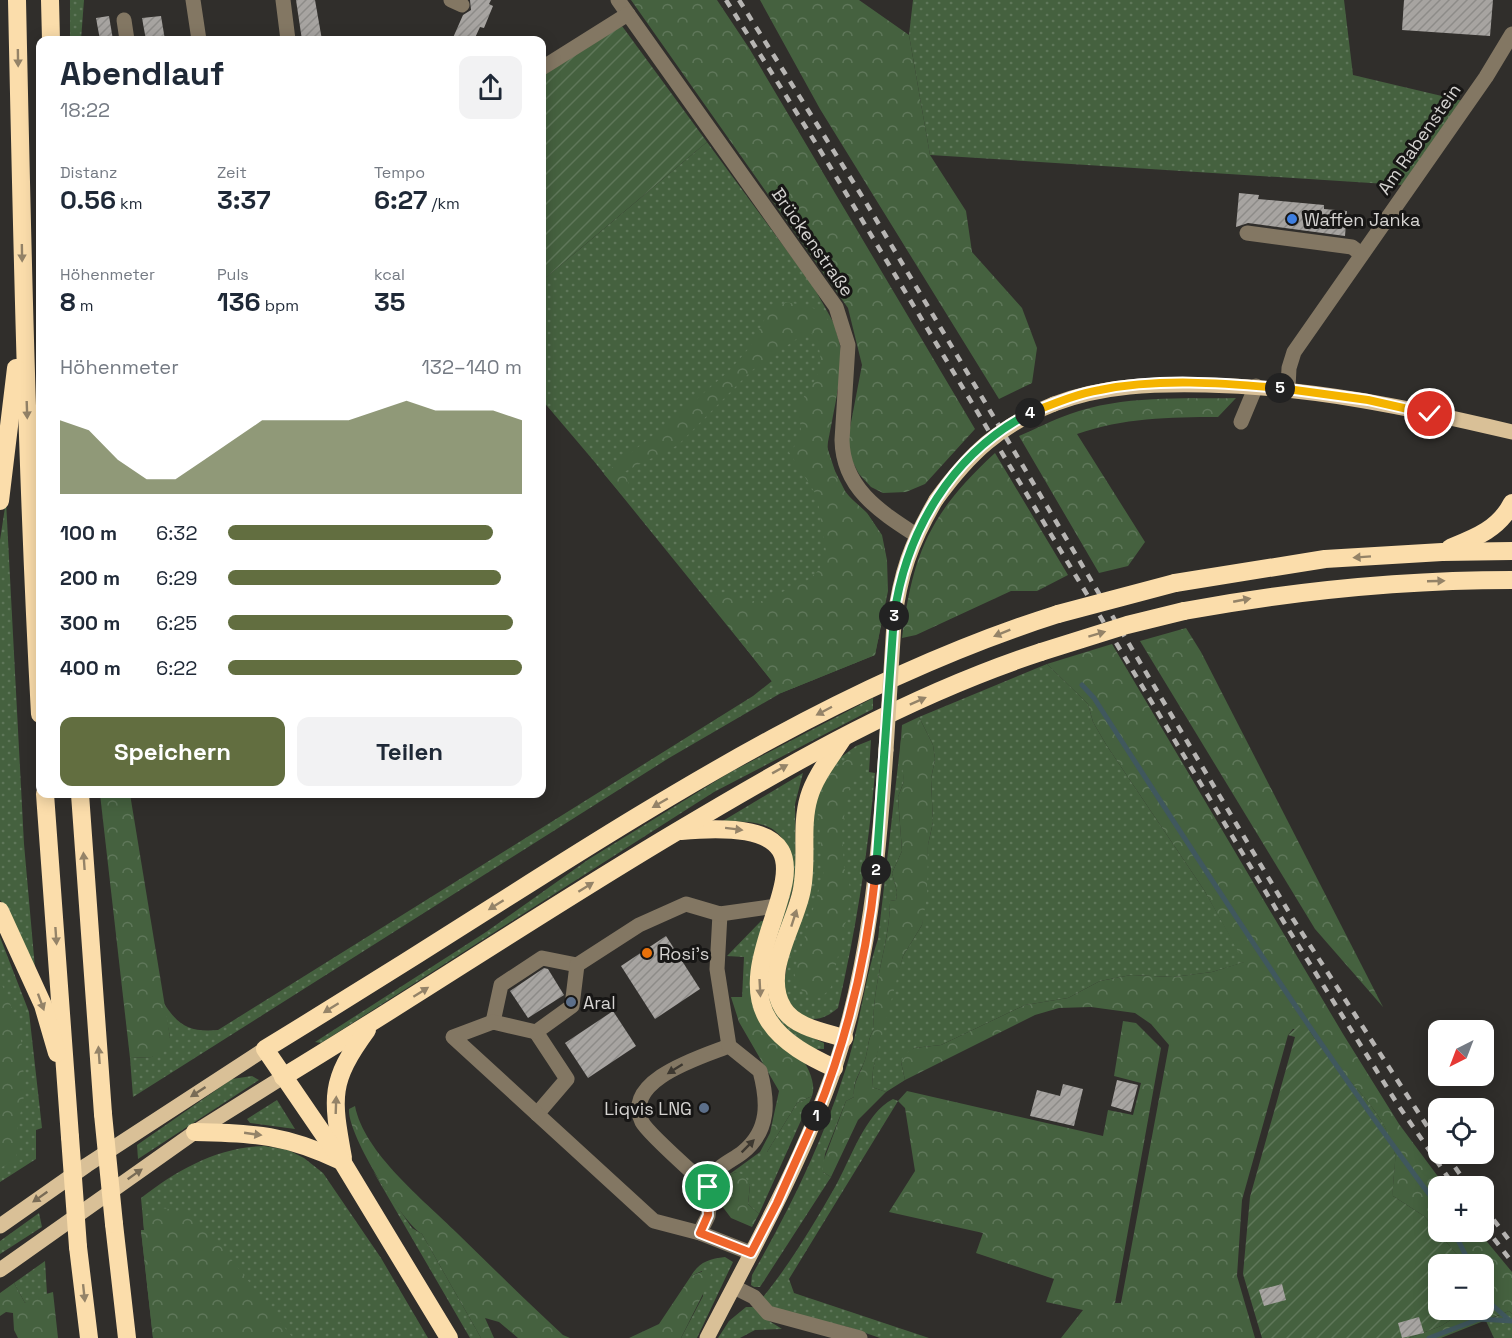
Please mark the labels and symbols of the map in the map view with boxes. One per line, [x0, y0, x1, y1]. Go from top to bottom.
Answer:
one-way arrow [14, 49, 23, 68]
street label: Am Rabenstein [1372, 79, 1466, 199]
street label: Brückenstraße [767, 183, 859, 301]
place label: Waffen Janka [1304, 208, 1420, 231]
marker: Waffen Janka [1285, 212, 1299, 226]
one-way arrow [17, 244, 27, 263]
pin: 5 [1265, 373, 1295, 403]
pin [1404, 388, 1455, 439]
pin: 4 [1015, 398, 1045, 428]
one-way arrow [22, 400, 31, 419]
one-way arrow [1353, 552, 1372, 562]
one-way arrow [1426, 576, 1445, 586]
one-way arrow [1232, 595, 1251, 604]
pin: 3 [879, 601, 909, 631]
one-way arrow [993, 628, 1011, 638]
one-way arrow [1088, 629, 1106, 638]
one-way arrow [909, 696, 927, 706]
one-way arrow [815, 706, 832, 716]
one-way arrow [772, 764, 789, 774]
one-way arrow [652, 797, 668, 808]
one-way arrow [725, 825, 744, 834]
one-way arrow [80, 851, 89, 870]
pin: 2 [861, 855, 891, 885]
one-way arrow [578, 882, 594, 893]
one-way arrow [488, 899, 504, 910]
one-way arrow [789, 909, 799, 927]
one-way arrow [51, 926, 61, 945]
place label: Rosi's [659, 942, 709, 965]
marker: Rosi's [640, 946, 654, 960]
one-way arrow [755, 979, 765, 998]
one-way arrow [413, 986, 429, 997]
place label: Aral [583, 991, 616, 1014]
one-way arrow [37, 993, 46, 1011]
marker: Aral [564, 995, 578, 1009]
one-way arrow [323, 1003, 339, 1014]
north arrow [1428, 1020, 1494, 1086]
one-way arrow [94, 1046, 103, 1065]
one-way arrow [667, 1063, 684, 1074]
one-way arrow [190, 1086, 206, 1097]
one-way arrow [331, 1095, 340, 1114]
place label: Liqvis LNG [604, 1097, 692, 1120]
marker: Liqvis LNG [697, 1101, 711, 1115]
pin: 1 [801, 1101, 831, 1131]
one-way arrow [244, 1130, 263, 1139]
one-way arrow [741, 1139, 755, 1154]
pin [682, 1161, 733, 1212]
one-way arrow [126, 1168, 142, 1180]
one-way arrow [33, 1191, 49, 1203]
one-way arrow [79, 1283, 88, 1302]

